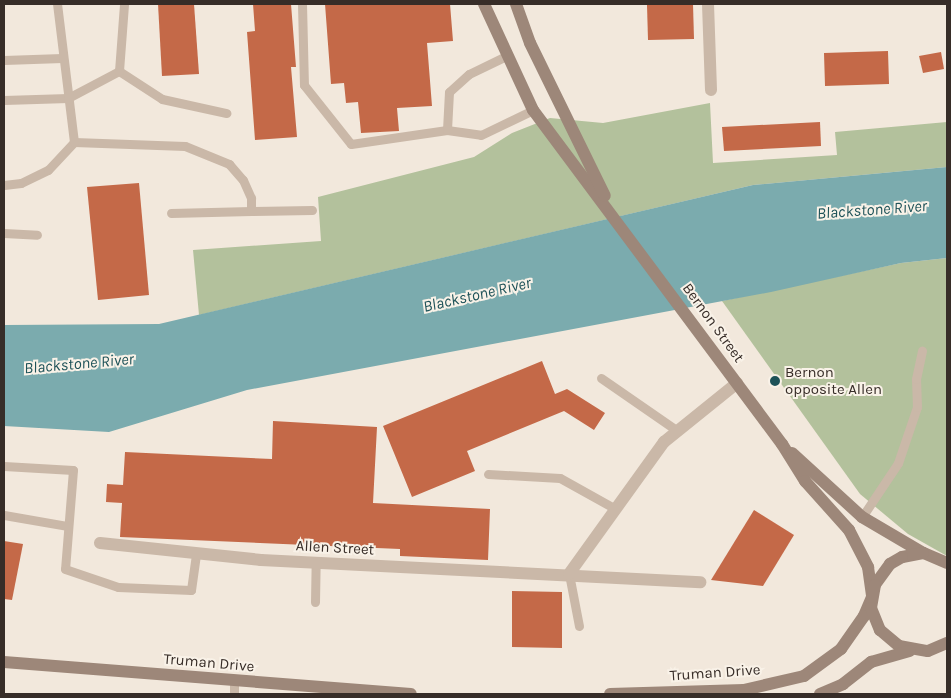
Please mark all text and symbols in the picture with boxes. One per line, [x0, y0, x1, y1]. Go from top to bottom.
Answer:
water label: Blackstone River [816, 197, 928, 223]
water label: Blackstone River [421, 273, 533, 317]
street label: Bernon Street [678, 280, 748, 366]
water label: Blackstone River [23, 350, 135, 378]
place label: Bernon opposite Allen [785, 363, 882, 398]
marker: Bernon opposite Allen [769, 375, 781, 387]
street label: Allen Street [295, 537, 375, 559]
street label: Truman Drive [163, 650, 255, 676]
street label: Truman Drive [669, 661, 761, 685]

